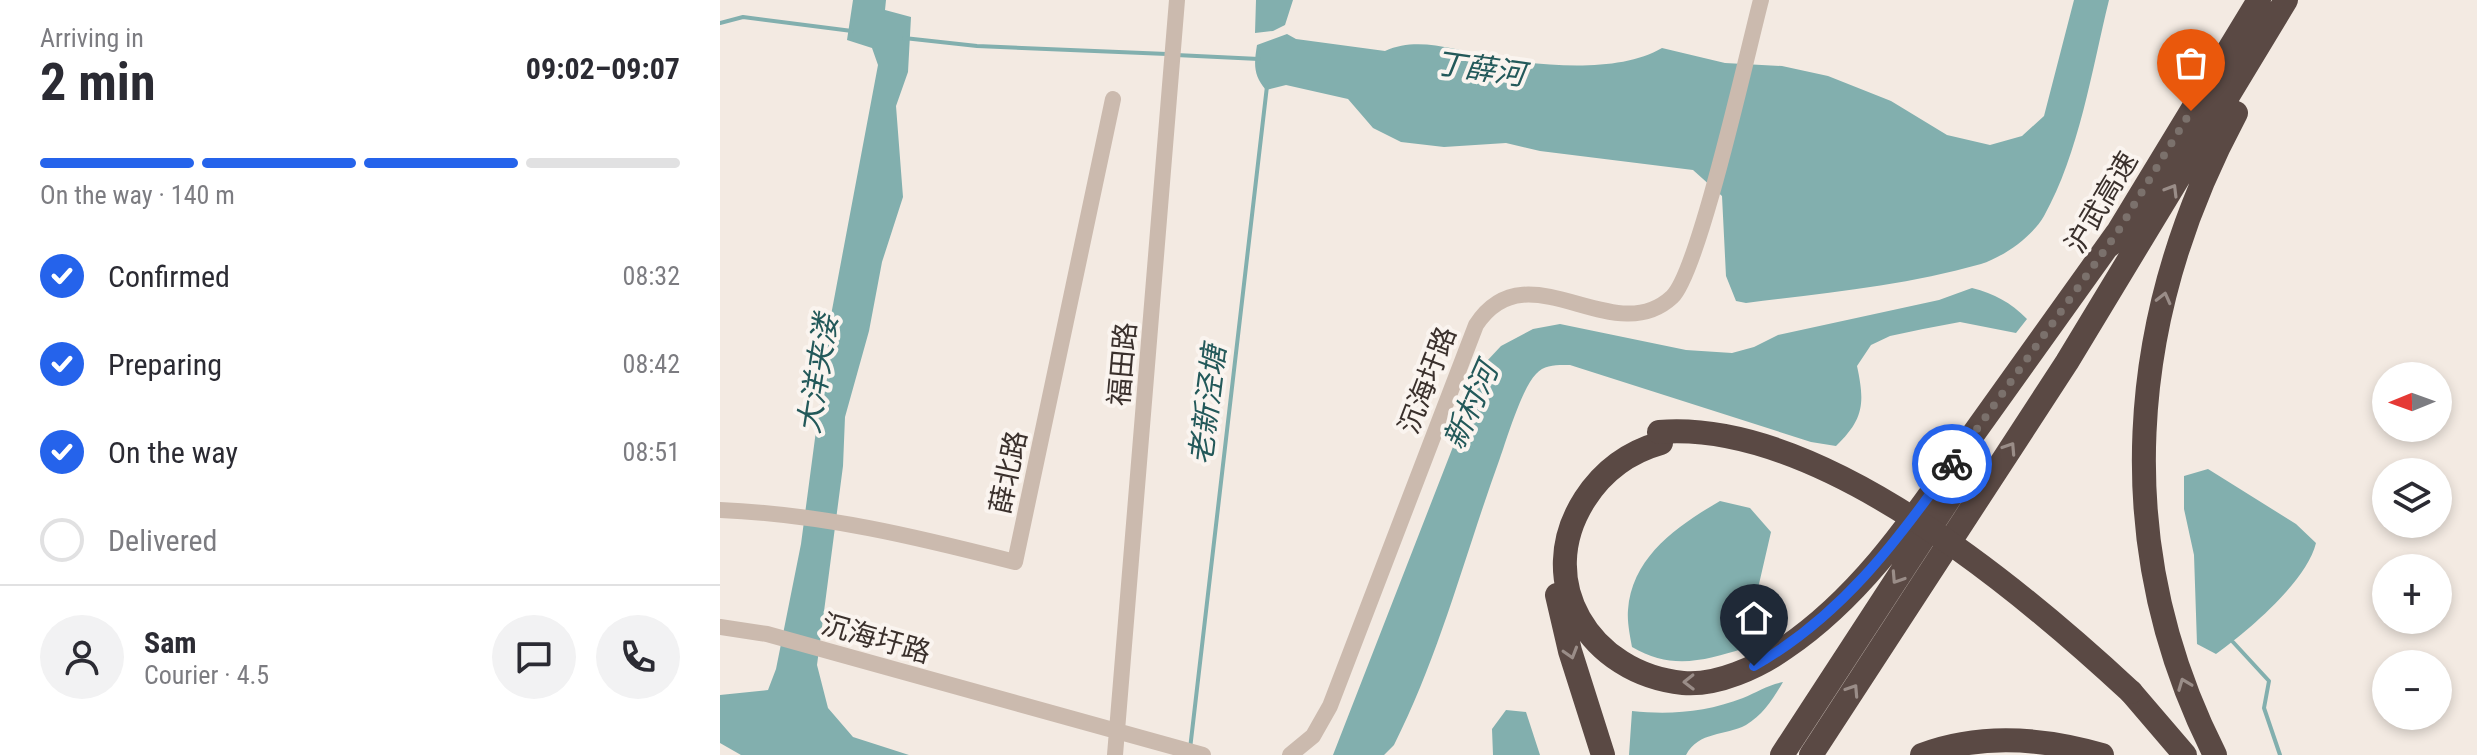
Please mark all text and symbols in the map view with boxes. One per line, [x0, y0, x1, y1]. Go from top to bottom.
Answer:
text: Arriving in [40, 23, 144, 53]
pin [2157, 29, 2225, 111]
icon: bag [2169, 41, 2213, 85]
water label: 丁薛河 [1433, 45, 1532, 93]
text: 09:02–09:07 [526, 51, 680, 86]
text: 2 min [40, 52, 156, 113]
street label: 沪武高速 [2058, 146, 2144, 259]
text: On the way · 140 m [40, 180, 235, 210]
one-way arrow [2162, 184, 2177, 199]
icon: check [40, 254, 84, 298]
text: Confirmed [108, 259, 230, 294]
text: 08:32 [623, 261, 680, 291]
one-way arrow [2155, 291, 2172, 305]
water label: 大洋夹溇 [791, 309, 845, 436]
street label: 福田路 [1102, 321, 1143, 407]
street label: 沉海圩路 [1392, 322, 1463, 438]
water label: 老新泾塘 [1183, 338, 1233, 467]
icon: check [40, 342, 84, 386]
text: Preparing [108, 347, 222, 382]
text: 08:42 [623, 349, 680, 379]
water label: 新村河 [1436, 353, 1507, 454]
north arrow [2372, 362, 2452, 442]
map controls [2372, 362, 2452, 730]
courier [1912, 424, 1992, 504]
street label: 薛北路 [984, 428, 1033, 517]
icon: check [40, 430, 84, 474]
text: On the way [108, 435, 238, 470]
text: 08:51 [623, 437, 680, 467]
icon: bike [1930, 442, 1974, 486]
one-way arrow [2001, 442, 2016, 457]
button: layers [2372, 458, 2452, 538]
text: Delivered [108, 523, 217, 558]
button: + [2372, 554, 2452, 634]
one-way arrow [1891, 570, 1906, 584]
pin [1720, 584, 1788, 666]
icon: home [1732, 596, 1776, 640]
street label: 沉海圩路 [817, 607, 934, 670]
button: person [40, 615, 124, 699]
button: chat [492, 615, 576, 699]
button: phone [596, 615, 680, 699]
text: Sam [144, 625, 197, 660]
one-way arrow [1562, 646, 1578, 659]
button: − [2372, 650, 2452, 730]
text: Courier · 4.5 [144, 660, 269, 690]
one-way arrow [1682, 673, 1695, 690]
one-way arrow [2177, 678, 2193, 692]
one-way arrow [1844, 684, 1859, 698]

